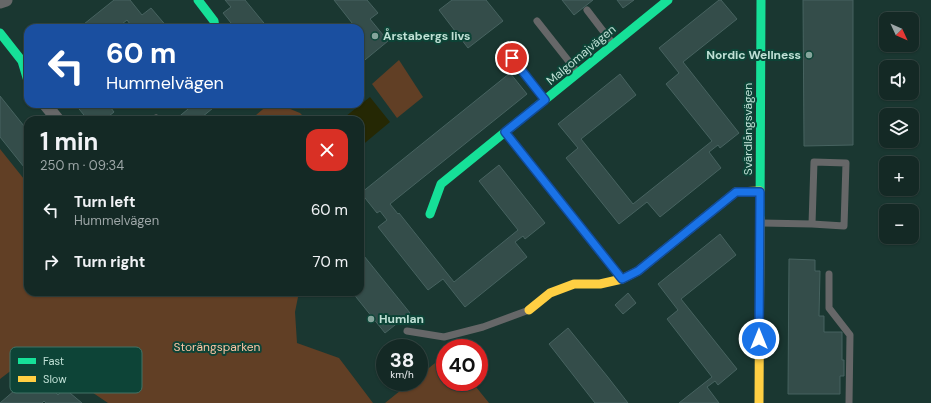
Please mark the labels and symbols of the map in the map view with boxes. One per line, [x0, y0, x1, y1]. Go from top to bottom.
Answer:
north arrow [879, 12, 919, 52]
street label: Malgomajvägen [543, 21, 619, 89]
place label: Årstabergs livs [383, 28, 471, 44]
marker: Årstabergs livs [370, 31, 380, 41]
pin [495, 41, 529, 75]
place label: Nordic Wellness [706, 47, 801, 63]
marker: Nordic Wellness [804, 50, 814, 60]
street label: Svärdlångsvägen [740, 83, 756, 175]
place label: Humlan [379, 311, 424, 327]
marker: Humlan [366, 314, 376, 324]
position arrow [738, 318, 780, 360]
park label: Storängsparken [174, 339, 261, 355]
speed limit sign: 40 [436, 339, 488, 391]
legend [10, 347, 142, 393]
text: Fast [43, 354, 64, 368]
text: Slow [43, 372, 67, 386]

